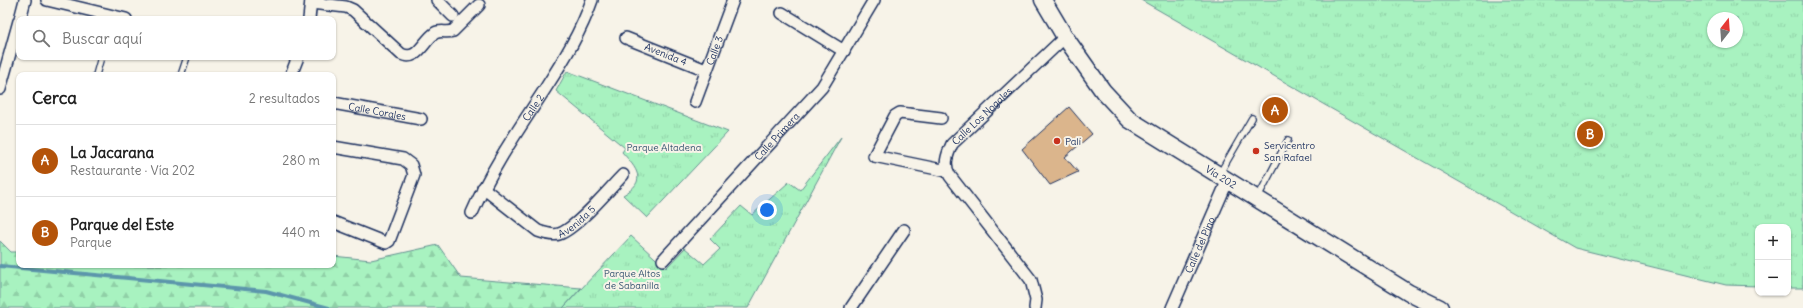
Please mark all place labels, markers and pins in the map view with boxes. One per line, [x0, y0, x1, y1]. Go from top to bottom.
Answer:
pin: A [1262, 95, 1288, 125]
pin: B [1577, 119, 1603, 149]
place label: Palí [1065, 135, 1081, 148]
marker: Palí [1052, 136, 1062, 146]
place label: Servicentro San Rafael [1264, 139, 1315, 164]
marker: Servicentro San Rafael [1251, 146, 1261, 156]

